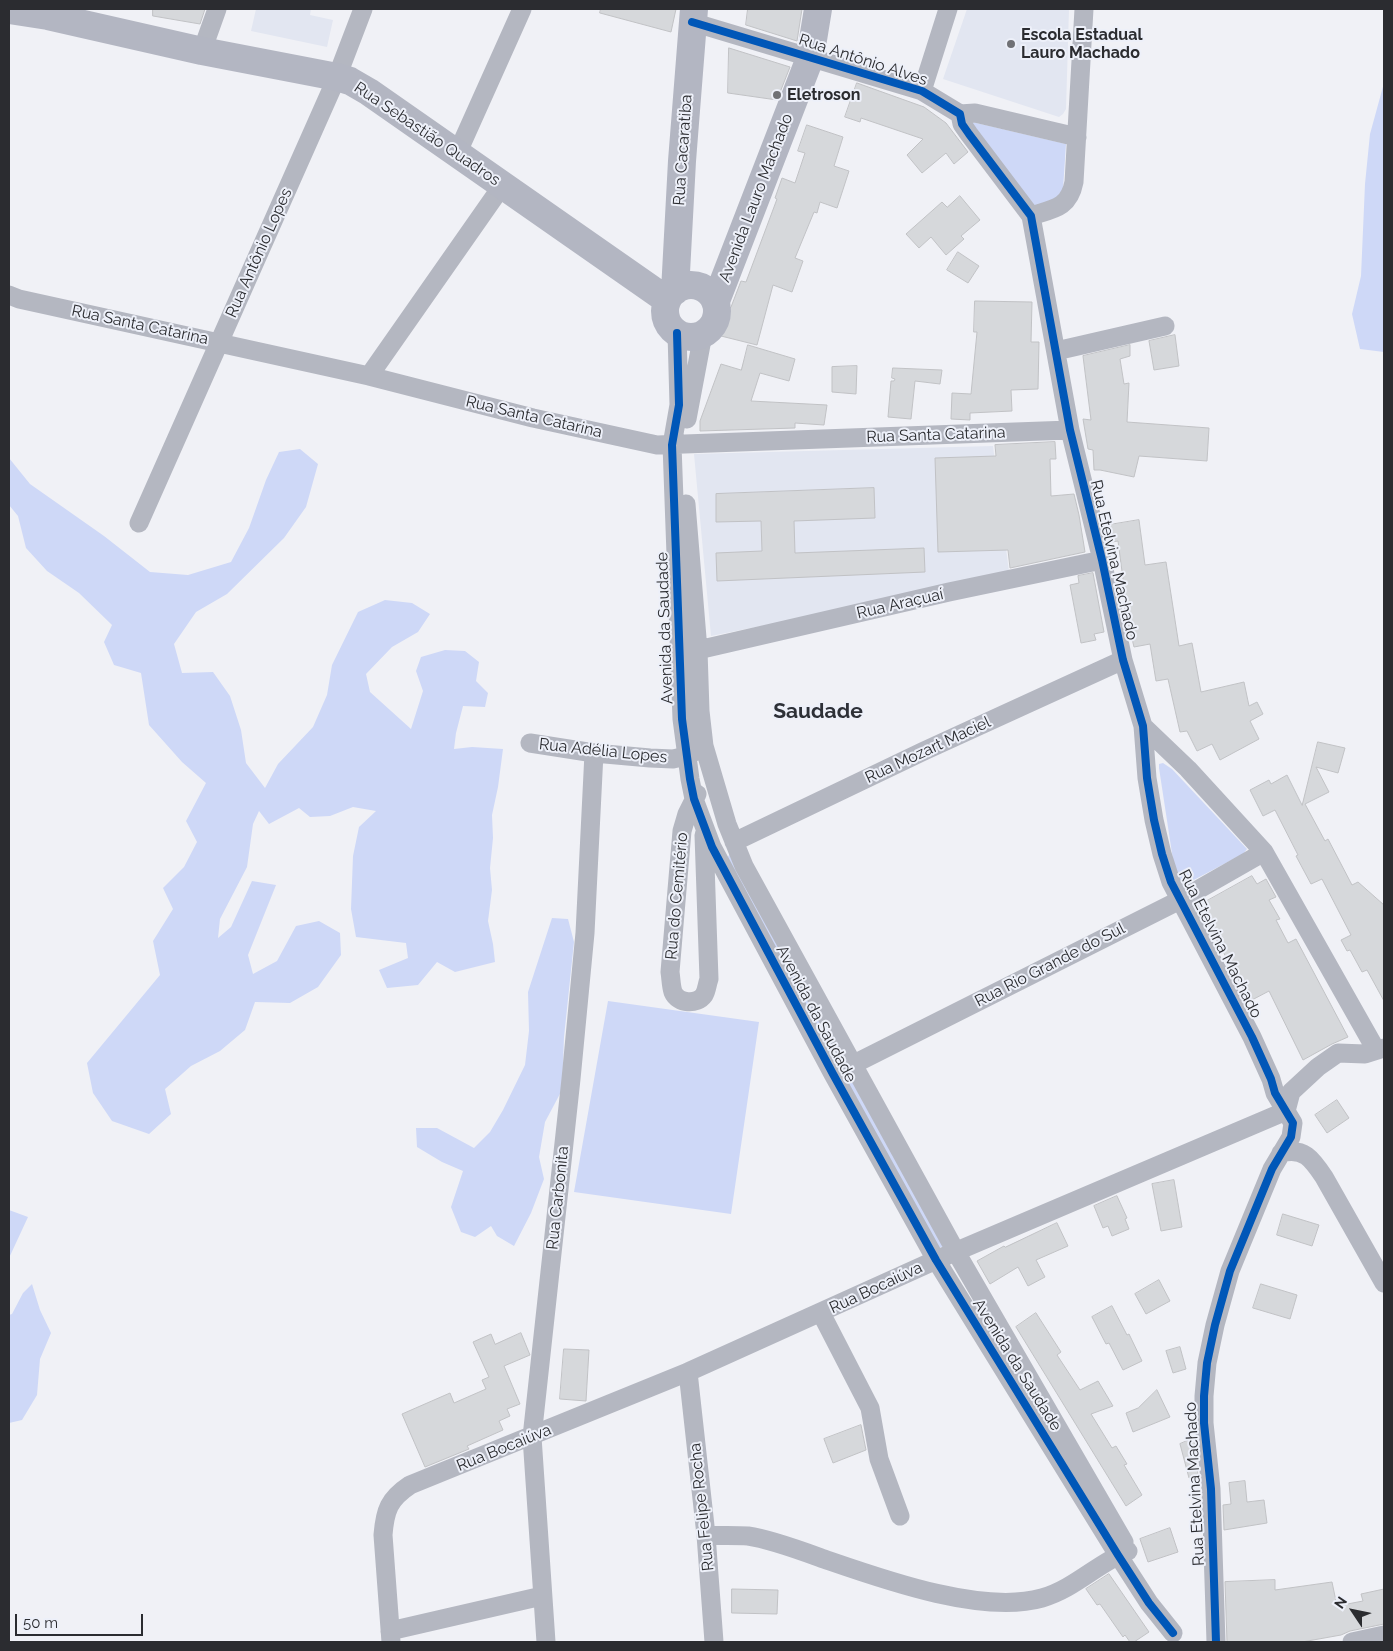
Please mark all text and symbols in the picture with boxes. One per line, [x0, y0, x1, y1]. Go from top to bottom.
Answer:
place label: Escola Estadual Lauro Machado [1021, 25, 1142, 63]
street label: Rua Antônio Alves [796, 30, 930, 90]
marker: Escola Estadual Lauro Machado [1005, 38, 1017, 50]
street label: Rua Sebastião Quadros [350, 78, 504, 190]
place label: Eletroson [787, 85, 860, 105]
marker: Eletroson [771, 89, 783, 101]
street label: Rua Cacaratiba [670, 94, 696, 206]
street label: Avenida Lauro Machado [715, 111, 797, 285]
street label: Rua Antônio Lopes [222, 185, 296, 321]
street label: Rua Santa Catarina [70, 301, 210, 349]
street label: Rua Santa Catarina [464, 392, 604, 442]
street label: Rua Santa Catarina [866, 423, 1006, 447]
street label: Rua Etelvina Machado [1086, 478, 1142, 642]
street label: Avenida da Saudade [653, 552, 677, 704]
street label: Rua Araçuaí [855, 585, 945, 623]
district label: Saudade [773, 699, 863, 725]
street label: Rua Mozart Maciel [862, 713, 994, 787]
street label: Rua Adélia Lopes [538, 735, 668, 767]
street label: Rua do Cemitério [662, 831, 692, 961]
street label: Rua Etelvina Machado [1174, 867, 1266, 1021]
street label: Rua Rio Grande do Sul [972, 919, 1128, 1011]
street label: Avenida da Saudade [772, 942, 860, 1086]
street label: Rua Carbonita [543, 1145, 573, 1251]
street label: Rua Bocaiúva [826, 1258, 926, 1318]
street label: Avenida da Saudade [969, 1295, 1065, 1435]
street label: Rua Etelvina Machado [1181, 1402, 1209, 1566]
street label: Rua Bocaiúva [454, 1420, 554, 1476]
street label: Rua Felipe Rocha [686, 1442, 718, 1572]
north arrow [1328, 1586, 1378, 1636]
text: N [1331, 1594, 1350, 1612]
scale bar [18, 1604, 145, 1636]
text: 50 m [23, 1614, 58, 1632]

